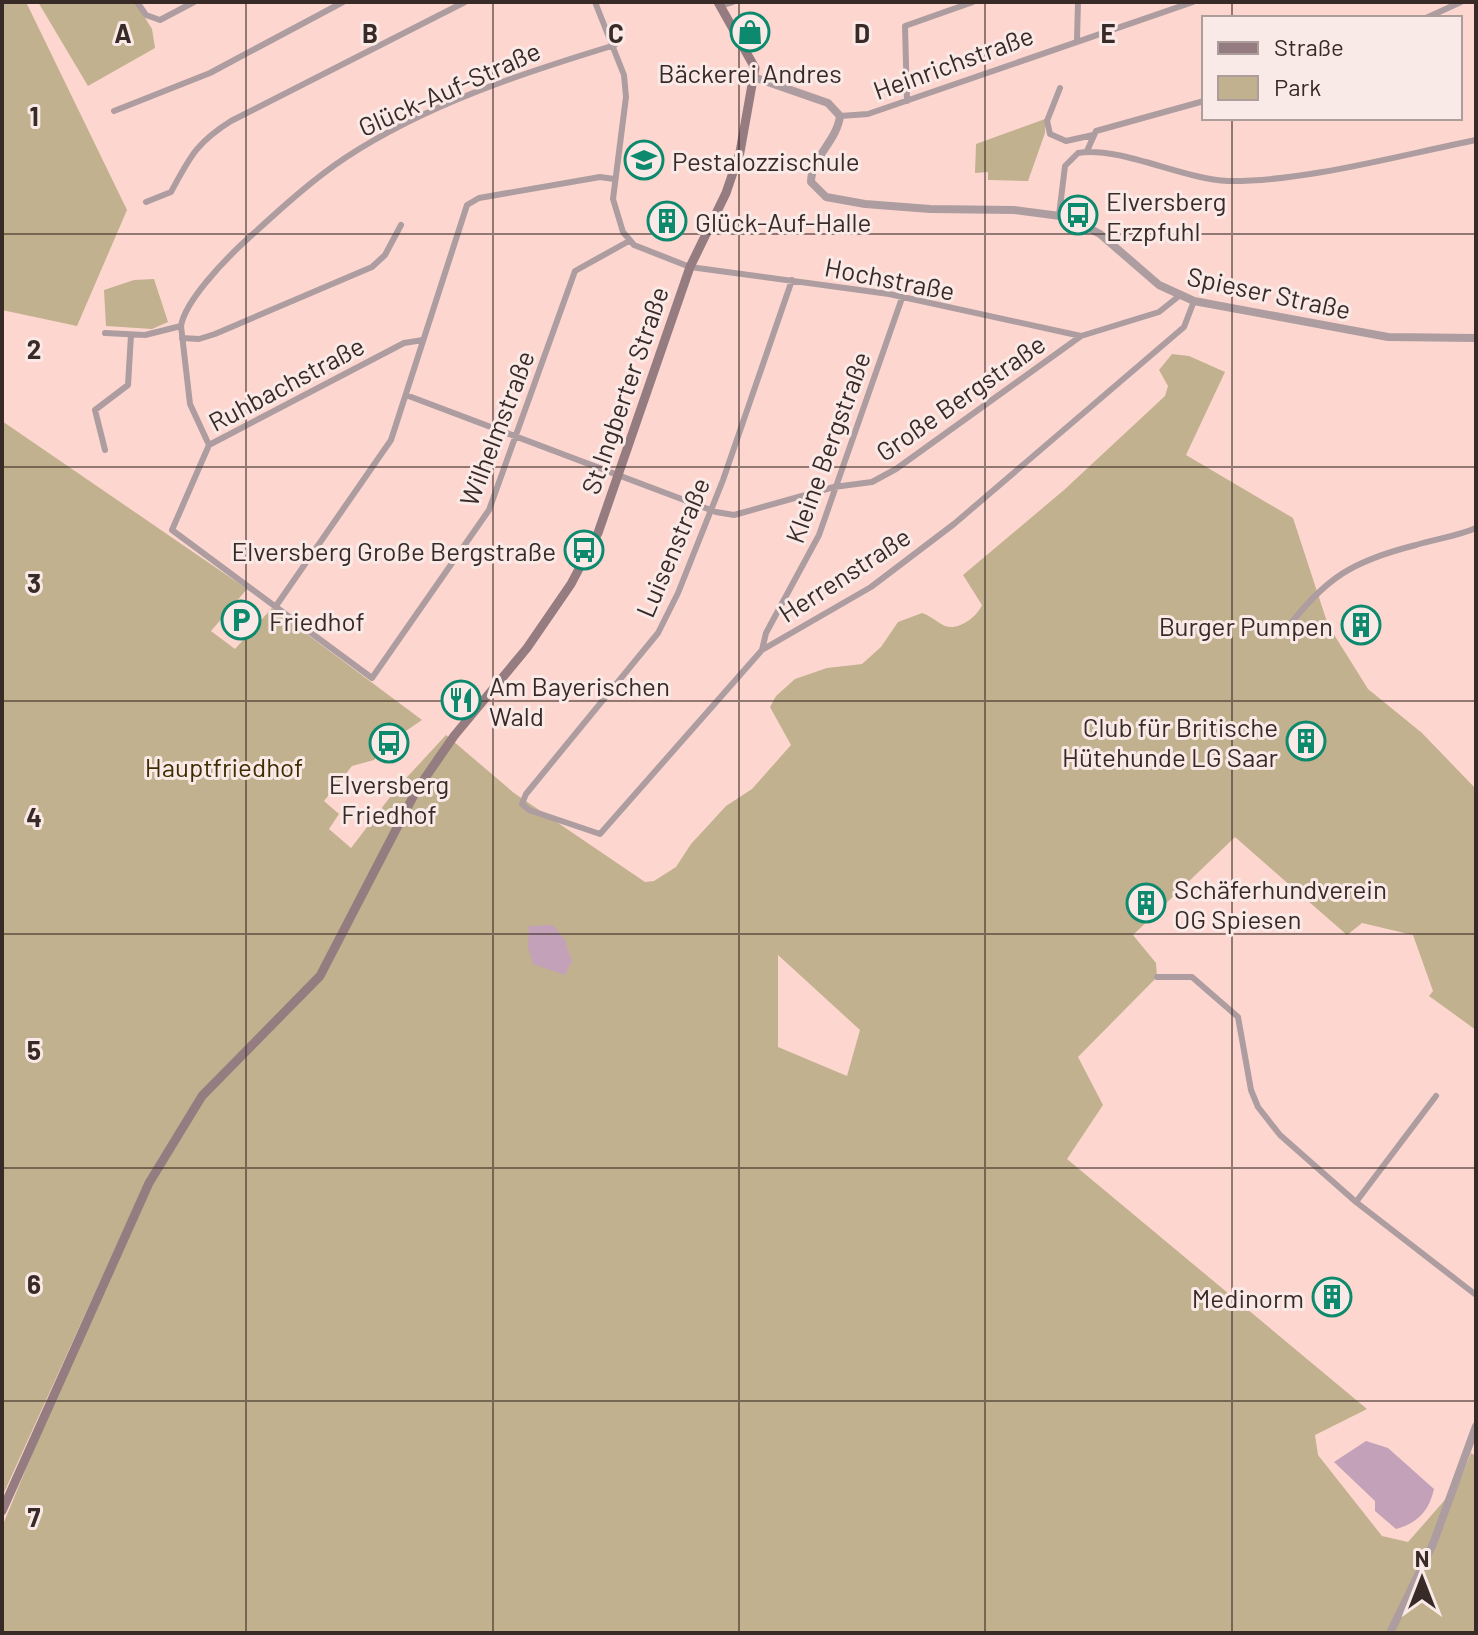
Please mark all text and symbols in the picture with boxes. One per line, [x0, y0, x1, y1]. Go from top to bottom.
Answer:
shop icon: Bäckerei Andres [729, 11, 771, 53]
legend [1202, 16, 1462, 120]
text: A [114, 17, 132, 48]
text: B [362, 17, 378, 48]
text: C [608, 17, 624, 48]
text: D [854, 17, 870, 48]
text: E [1100, 17, 1116, 48]
street label: Heinrichstraße [869, 19, 1037, 105]
text: Straße [1274, 32, 1344, 61]
street label: Glück-Auf-Straße [353, 34, 545, 142]
place label: Bäckerei Andres [658, 57, 842, 88]
text: Park [1274, 72, 1321, 101]
text: 1 [29, 100, 39, 131]
school or university icon: Pestalozzischule [623, 139, 665, 181]
place label: Pestalozzischule [672, 145, 860, 176]
place label: Elversberg Erzpfuhl [1106, 185, 1226, 246]
bus stop icon: Elversberg Erzpfuhl [1057, 194, 1099, 236]
building icon: Glück-Auf-Halle [646, 200, 688, 242]
place label: Glück-Auf-Halle [695, 206, 871, 237]
street label: Hochstraße [822, 250, 958, 306]
street label: Spieser Straße [1184, 260, 1354, 324]
street label: St.Ingberter Straße [574, 282, 674, 498]
street label: Große Bergstraße [870, 327, 1050, 467]
street label: Ruhbachstraße [203, 329, 369, 437]
text: 2 [27, 333, 41, 364]
street label: Wilhelmstraße [452, 346, 540, 510]
street label: Kleine Bergstraße [778, 347, 876, 547]
street label: Luisenstraße [629, 473, 715, 621]
street label: Herrenstraße [772, 520, 916, 628]
bus stop icon: Elversberg Große Bergstraße [563, 529, 605, 571]
place label: Elversberg Große Bergstraße [231, 535, 556, 566]
text: 3 [27, 567, 41, 598]
parking icon: Friedhof [220, 599, 262, 641]
building icon: Burger Pumpen [1340, 604, 1382, 646]
place label: Friedhof [269, 605, 365, 636]
place label: Burger Pumpen [1159, 610, 1333, 641]
place label: Am Bayerischen Wald [489, 670, 670, 731]
restaurant icon: Am Bayerischen Wald [440, 679, 482, 721]
place label: Club für Britische Hütehunde LG Saar [1062, 711, 1279, 772]
building icon: Club für Britische Hütehunde LG Saar [1285, 720, 1327, 762]
bus stop icon: Elversberg Friedhof [368, 722, 410, 764]
park label: Hauptfriedhof [145, 751, 303, 782]
place label: Elversberg Friedhof [329, 768, 449, 829]
text: 4 [26, 801, 42, 832]
place label: Schäferhundverein OG Spiesen [1174, 873, 1387, 934]
building icon: Schäferhundverein OG Spiesen [1125, 882, 1167, 924]
text: 5 [27, 1034, 41, 1065]
text: 6 [27, 1268, 41, 1299]
building icon: Medinorm [1311, 1276, 1353, 1318]
place label: Medinorm [1192, 1282, 1304, 1313]
text: 7 [28, 1501, 41, 1532]
north arrow [1382, 1539, 1462, 1619]
text: N [1415, 1545, 1429, 1571]

